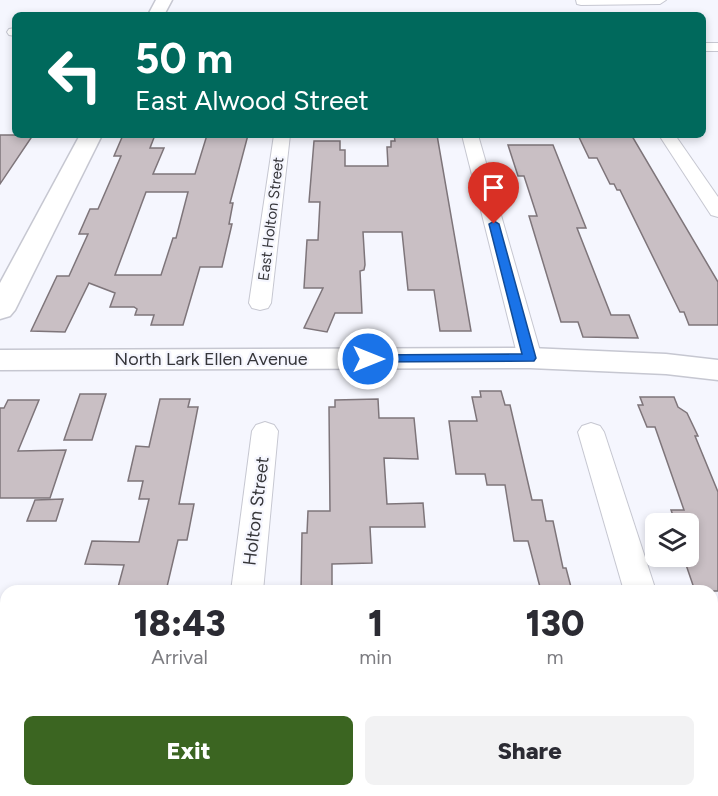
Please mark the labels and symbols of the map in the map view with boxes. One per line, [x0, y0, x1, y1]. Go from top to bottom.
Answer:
street label: East Holton Street [254, 156, 288, 282]
pin [468, 162, 519, 224]
position arrow [336, 327, 400, 391]
street label: North Lark Ellen Avenue [114, 348, 308, 370]
street label: Holton Street [238, 455, 274, 567]

